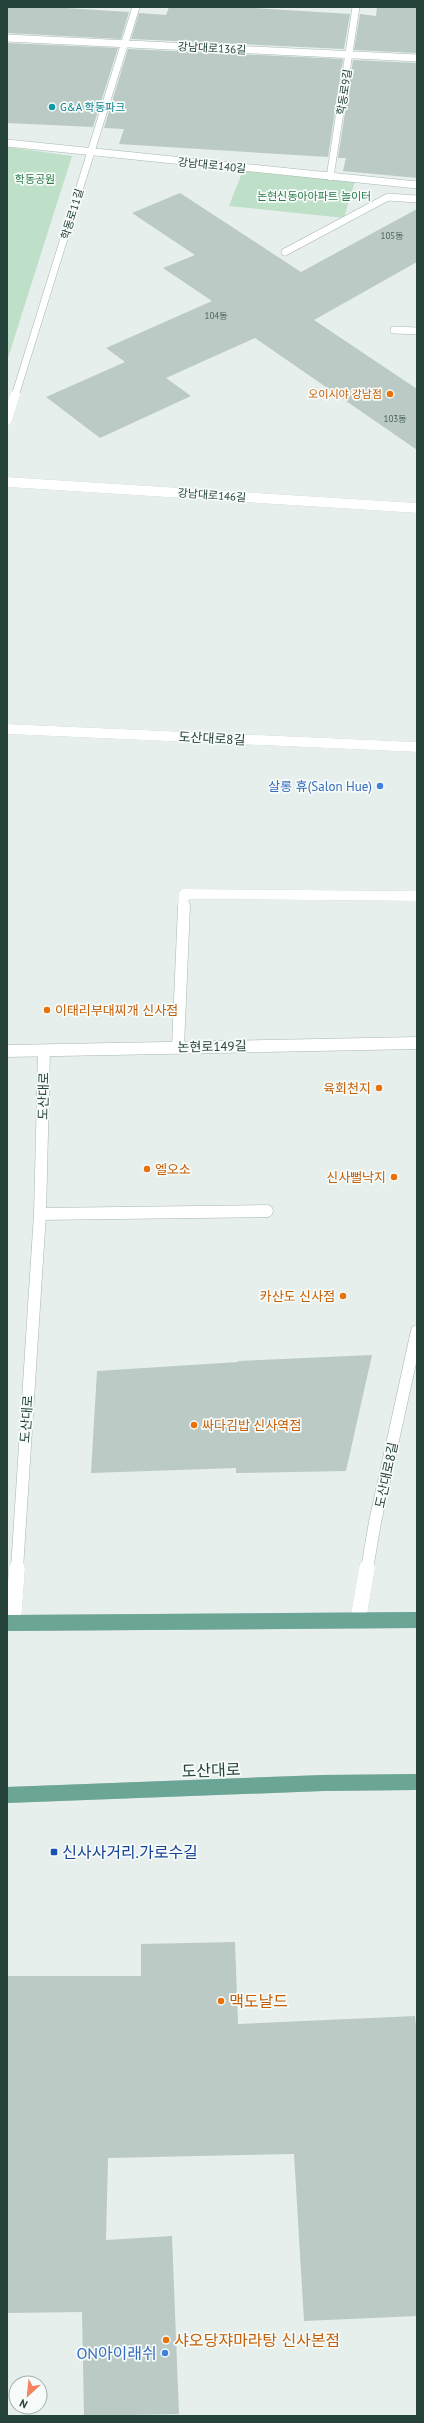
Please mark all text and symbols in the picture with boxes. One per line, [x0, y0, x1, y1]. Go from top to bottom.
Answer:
street label: 강남대로136길 [177, 39, 247, 57]
street label: 학동로9길 [333, 68, 355, 116]
place label: G&A 학동파크 [60, 100, 125, 114]
marker: G&A 학동파크 [47, 102, 57, 112]
street label: 강남대로140길 [177, 154, 247, 176]
park label: 학동공원 [15, 172, 55, 186]
street label: 학동로11길 [58, 187, 86, 241]
park label: 논현신동아아파트 놀이터 [257, 189, 371, 203]
house number: 105동 [381, 230, 404, 241]
house number: 104동 [205, 310, 228, 321]
place label: 오이시야 강남점 [308, 387, 382, 401]
marker: 오이시야 강남점 [385, 389, 395, 399]
house number: 103동 [384, 413, 407, 424]
street label: 강남대로146길 [177, 486, 247, 504]
street label: 도산대로8길 [178, 728, 246, 749]
place label: 살롱 휴(Salon Hue) [268, 778, 372, 795]
marker: 살롱 휴(Salon Hue) [375, 781, 385, 791]
place label: 이태리부대찌개 신사점 [55, 1002, 178, 1019]
marker: 이태리부대찌개 신사점 [42, 1005, 52, 1015]
street label: 논현로149길 [177, 1037, 247, 1056]
street label: 도산대로 [35, 1072, 52, 1120]
place label: 육회천지 [323, 1080, 371, 1097]
marker: 육회천지 [374, 1083, 384, 1093]
place label: 엘오소 [155, 1161, 191, 1178]
marker: 엘오소 [142, 1164, 152, 1174]
place label: 신사뻘낙지 [326, 1169, 386, 1186]
marker: 신사뻘낙지 [389, 1172, 399, 1182]
place label: 카산도 신사점 [260, 1288, 335, 1305]
marker: 카산도 신사점 [338, 1291, 348, 1301]
street label: 도산대로 [16, 1395, 37, 1443]
place label: 싸다김밥 신사역점 [202, 1417, 301, 1434]
marker: 싸다김밥 신사역점 [189, 1420, 199, 1430]
street label: 도산대로8길 [371, 1441, 402, 1510]
street label: 도산대로 [181, 1759, 241, 1781]
place label: 신사사거리.가로수길 [62, 1842, 198, 1862]
marker: 신사사거리.가로수길 [49, 1847, 59, 1857]
place label: 맥도날드 [229, 1991, 288, 2011]
marker: 맥도날드 [216, 1996, 226, 2006]
place label: 샤오당쟈마라탕 신사본점 [174, 2330, 340, 2350]
marker: 샤오당쟈마라탕 신사본점 [161, 2335, 171, 2345]
place label: ON아이래쉬 [76, 2343, 157, 2363]
marker: ON아이래쉬 [160, 2348, 170, 2358]
north arrow [8, 2375, 48, 2415]
text: N [17, 2396, 30, 2412]

